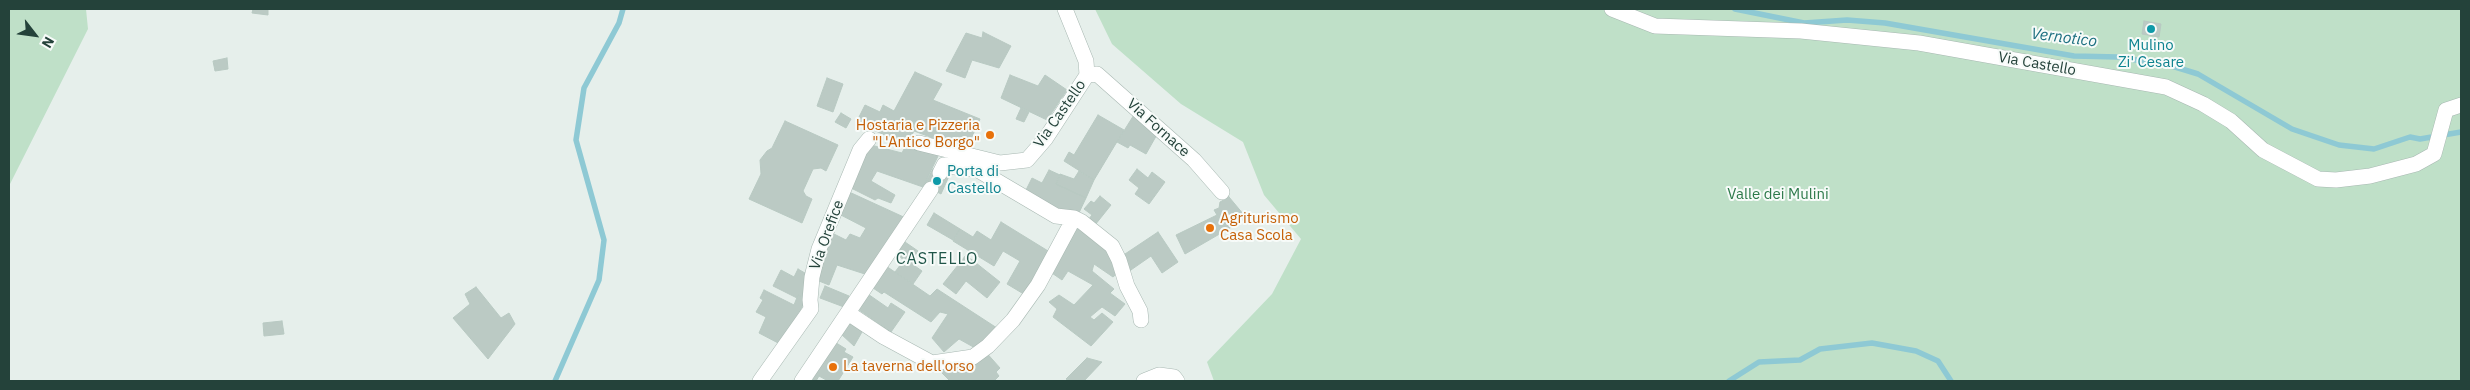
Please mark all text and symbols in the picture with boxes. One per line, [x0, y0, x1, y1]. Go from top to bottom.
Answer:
north arrow [10, 10, 60, 60]
marker: Mulino Zi' Cesare [2145, 23, 2157, 35]
water label: Vernotico [2030, 24, 2098, 52]
text: N [38, 34, 58, 51]
place label: Mulino Zi' Cesare [2118, 37, 2184, 72]
street label: Via Castello [1997, 48, 2077, 80]
street label: Via Castello [1030, 77, 1090, 151]
street label: Via Fornace [1123, 95, 1193, 161]
place label: Hostaria e Pizzeria "L'Antico Borgo" [856, 117, 980, 152]
marker: Hostaria e Pizzeria "L'Antico Borgo" [984, 129, 996, 141]
place label: Porta di Castello [947, 163, 1001, 198]
marker: Porta di Castello [931, 175, 943, 187]
park label: Valle dei Mulini [1727, 186, 1829, 204]
street label: Via Orefice [806, 198, 848, 272]
place label: Agriturismo Casa Scola [1220, 210, 1299, 245]
marker: Agriturismo Casa Scola [1204, 222, 1216, 234]
district label: CASTELLO [895, 249, 979, 269]
place label: La taverna dell'orso [843, 358, 974, 376]
marker: La taverna dell'orso [827, 361, 839, 373]

